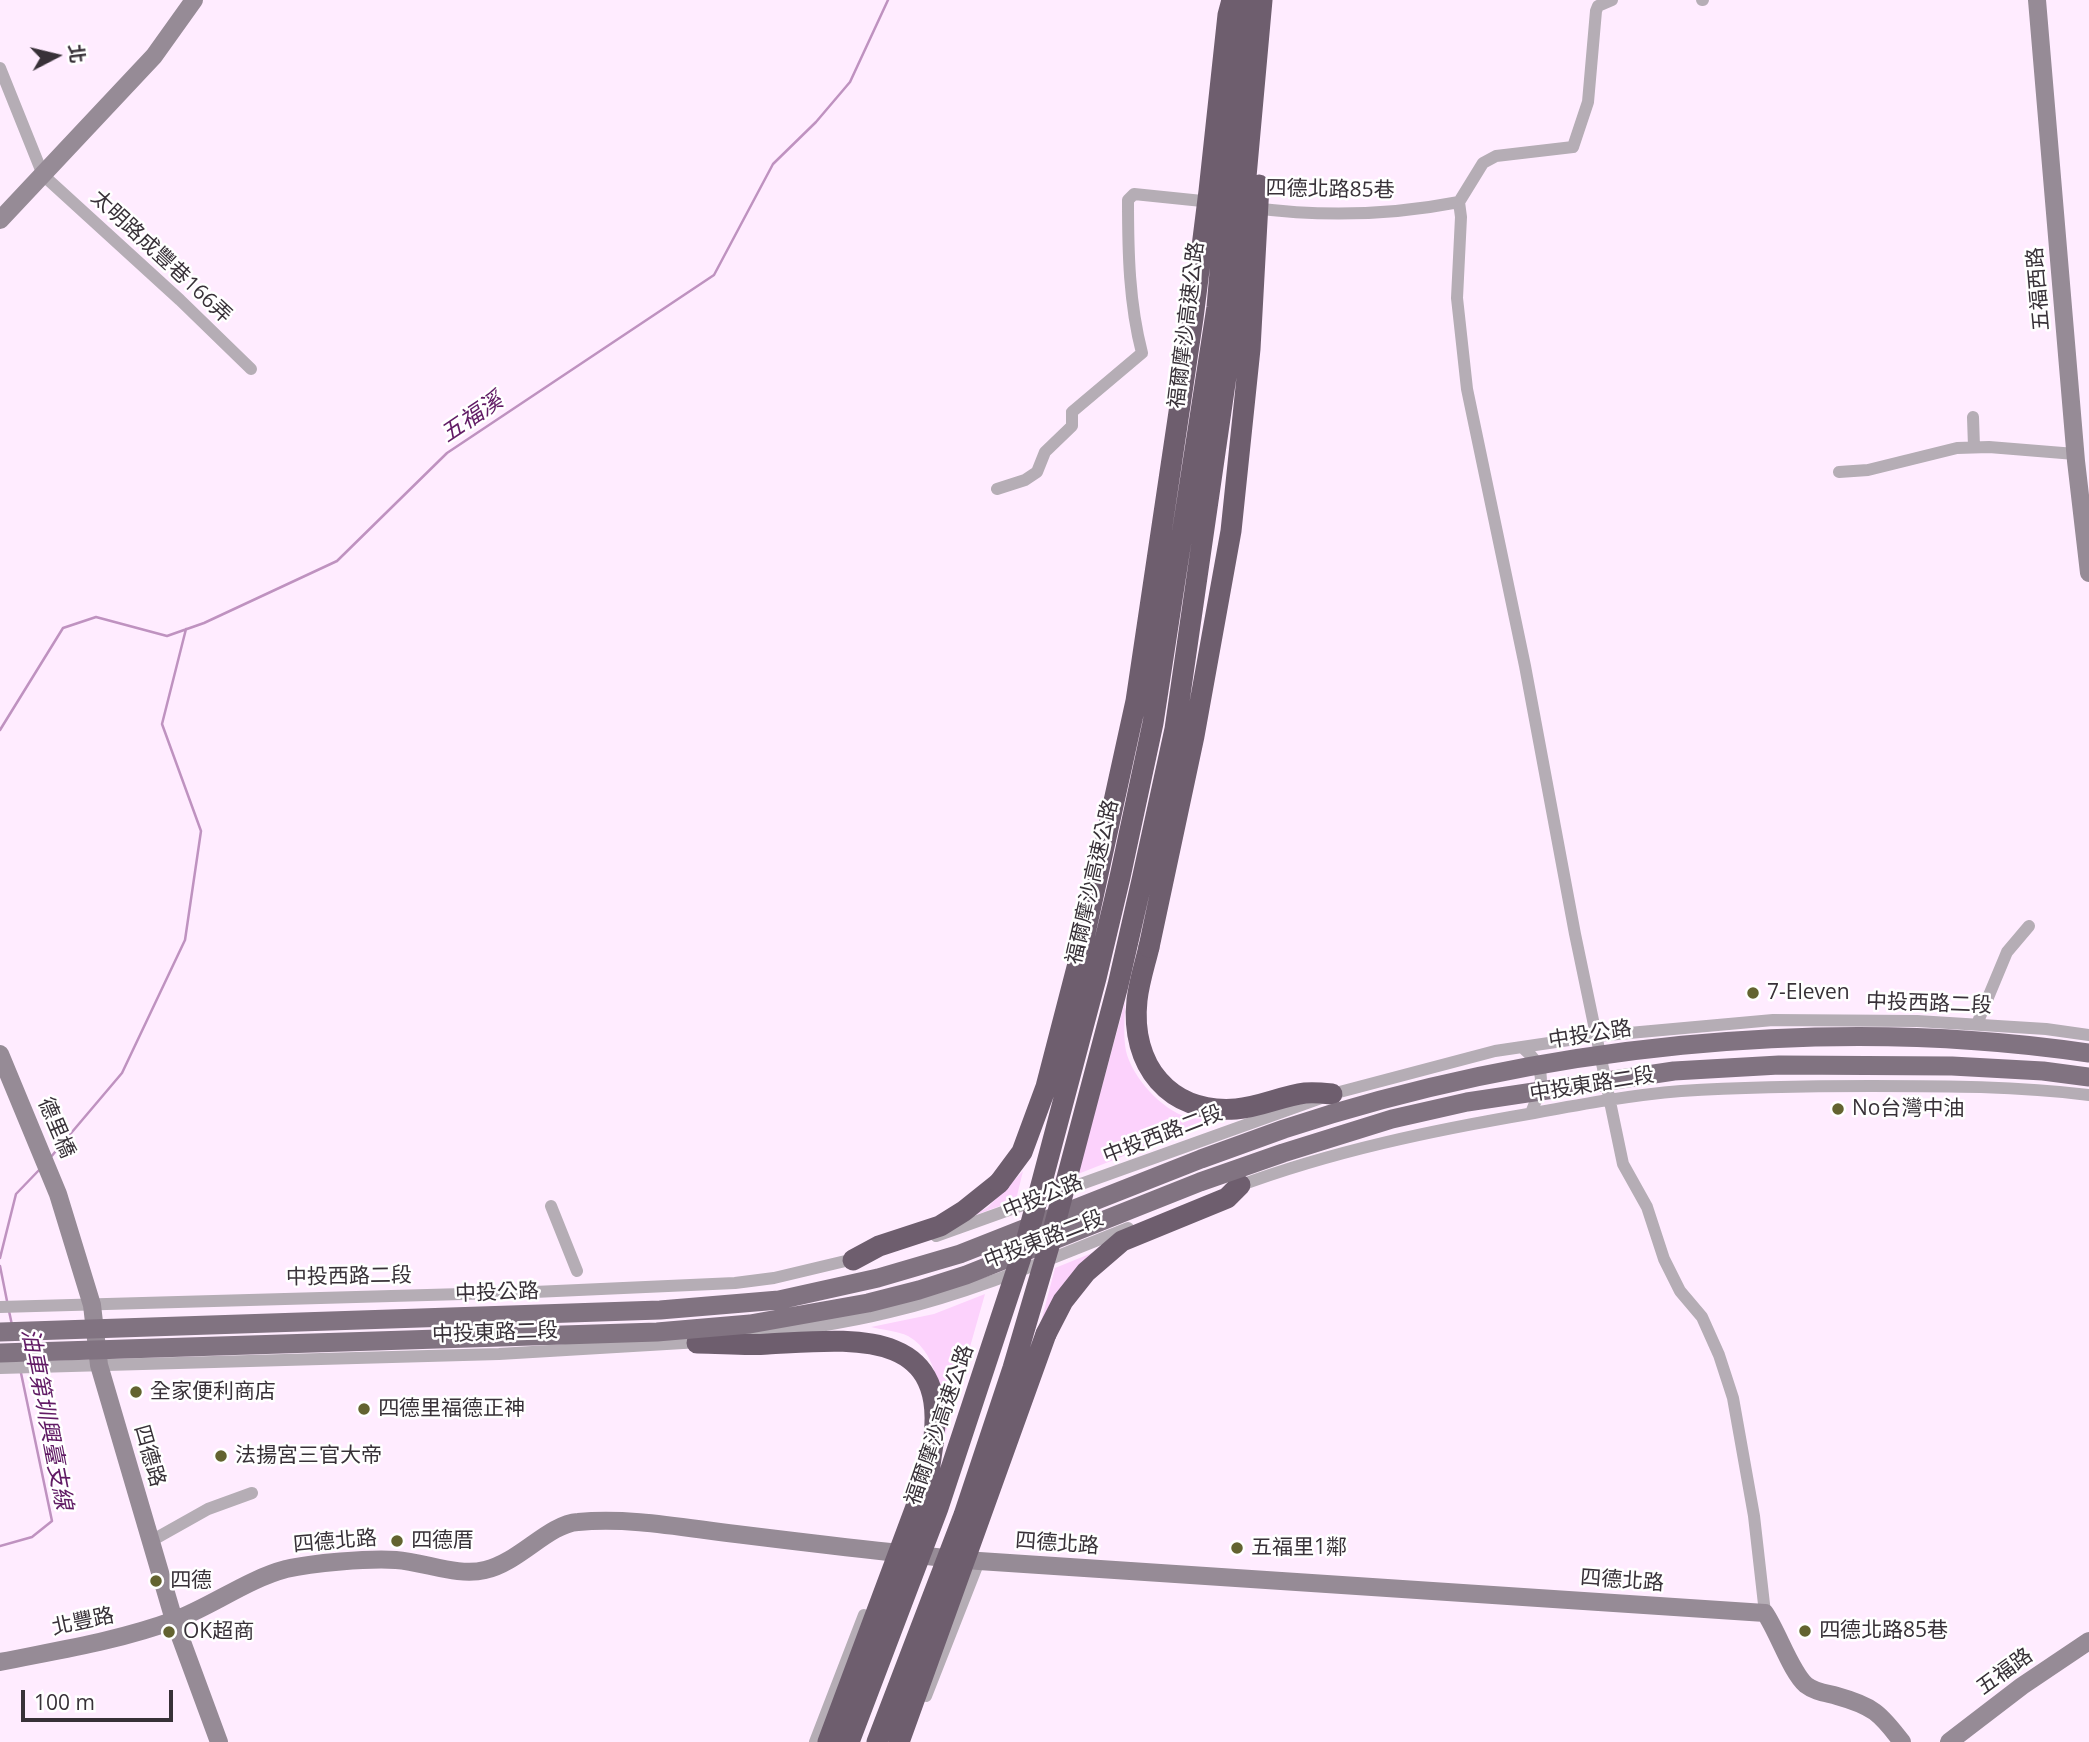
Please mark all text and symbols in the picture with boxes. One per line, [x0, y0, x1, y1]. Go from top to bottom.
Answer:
north arrow [21, 21, 91, 91]
text: 北 [63, 42, 91, 64]
street label: 四德北路85巷 [1265, 176, 1395, 204]
street label: 太明路成豐巷166弄 [85, 185, 237, 329]
street label: 福爾摩沙高速公路 [1164, 240, 1210, 410]
street label: 五福西路 [2023, 246, 2055, 332]
water label: 五福溪 [436, 387, 508, 449]
street label: 福爾摩沙高速公路 [1062, 797, 1124, 967]
place label: 7-Eleven [1767, 980, 1850, 1006]
marker: 7-Eleven [1745, 985, 1761, 1001]
street label: 中投西路二段 [1866, 989, 1992, 1019]
street label: 中投公路 [1547, 1016, 1633, 1054]
street label: 中投東路二段 [1528, 1063, 1656, 1107]
street label: 德里橋 [32, 1094, 80, 1162]
place label: No台灣中油 [1852, 1096, 1964, 1122]
street label: 中投西路二段 [1100, 1101, 1226, 1169]
marker: No台灣中油 [1830, 1101, 1846, 1117]
street label: 中投公路 [999, 1170, 1087, 1224]
street label: 中投東路二段 [981, 1206, 1107, 1274]
street label: 中投西路二段 [286, 1263, 412, 1291]
street label: 中投公路 [455, 1279, 539, 1307]
street label: 中投東路二段 [432, 1318, 558, 1348]
water label: 油車第圳興臺支線 [15, 1326, 77, 1512]
street label: 福爾摩沙高速公路 [901, 1341, 979, 1509]
place label: 全家便利商店 [150, 1379, 276, 1405]
marker: 全家便利商店 [128, 1384, 144, 1400]
place label: 四德里福德正神 [378, 1396, 525, 1422]
marker: 四德里福德正神 [356, 1401, 372, 1417]
street label: 四德路 [128, 1422, 170, 1490]
place label: 法揚宮三官大帝 [235, 1443, 382, 1469]
marker: 法揚宮三官大帝 [213, 1448, 229, 1464]
street label: 四德北路 [292, 1526, 378, 1558]
place label: 四德厝 [411, 1528, 474, 1554]
street label: 四德北路 [1014, 1529, 1100, 1559]
marker: 四德厝 [389, 1533, 405, 1549]
place label: 五福里1鄰 [1251, 1535, 1347, 1561]
marker: 五福里1鄰 [1229, 1540, 1245, 1556]
street label: 四德北路 [1579, 1566, 1665, 1596]
place label: 四德 [170, 1568, 212, 1594]
marker: 四德 [148, 1573, 164, 1589]
street label: 北豐路 [50, 1603, 116, 1641]
place label: 四德北路85巷 [1819, 1618, 1948, 1644]
place label: OK超商 [183, 1619, 254, 1645]
marker: 四德北路85巷 [1797, 1623, 1813, 1639]
marker: OK超商 [161, 1624, 177, 1640]
street label: 五福路 [1972, 1643, 2038, 1701]
scale bar [24, 1676, 177, 1720]
text: 100 m [34, 1688, 95, 1716]

